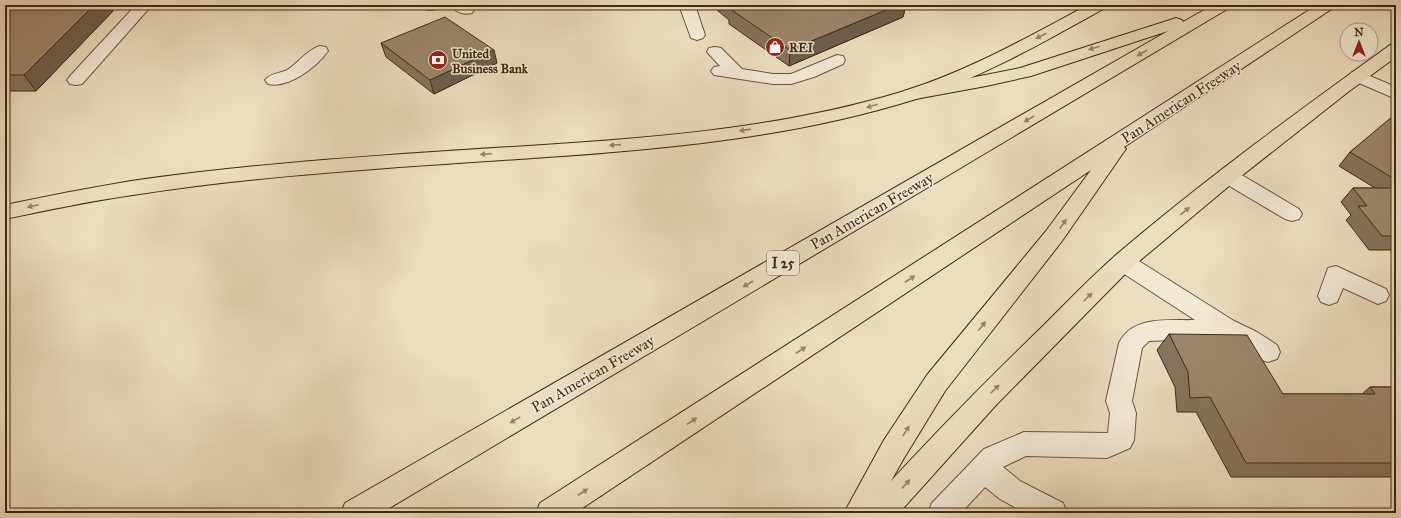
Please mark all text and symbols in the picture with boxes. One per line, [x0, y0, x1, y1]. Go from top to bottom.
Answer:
north arrow [1339, 22, 1379, 62]
text: N [1354, 26, 1364, 39]
one-way arrow [1035, 33, 1047, 39]
shop icon: REI [764, 36, 786, 58]
place label: REI [789, 40, 813, 56]
one-way arrow [1088, 45, 1100, 51]
place label: United Business Bank [452, 46, 529, 77]
bank icon: United Business Bank [427, 49, 449, 71]
one-way arrow [1136, 50, 1148, 57]
street label: Pan American Freeway [1118, 56, 1245, 147]
one-way arrow [866, 103, 878, 109]
one-way arrow [1023, 115, 1035, 122]
one-way arrow [738, 127, 751, 133]
one-way arrow [609, 142, 621, 149]
one-way arrow [480, 151, 492, 158]
street label: Pan American Freeway [807, 168, 938, 254]
one-way arrow [27, 203, 39, 209]
one-way arrow [1179, 207, 1190, 216]
one-way arrow [1059, 219, 1067, 229]
road number: I 25 [767, 251, 799, 275]
one-way arrow [904, 275, 915, 283]
one-way arrow [742, 280, 754, 287]
one-way arrow [1083, 292, 1093, 302]
one-way arrow [978, 320, 986, 331]
street label: Pan American Freeway [528, 331, 659, 417]
one-way arrow [796, 346, 806, 354]
one-way arrow [990, 384, 1000, 394]
one-way arrow [509, 416, 521, 423]
one-way arrow [687, 417, 697, 425]
one-way arrow [902, 425, 909, 437]
one-way arrow [902, 478, 911, 489]
one-way arrow [578, 488, 588, 496]

